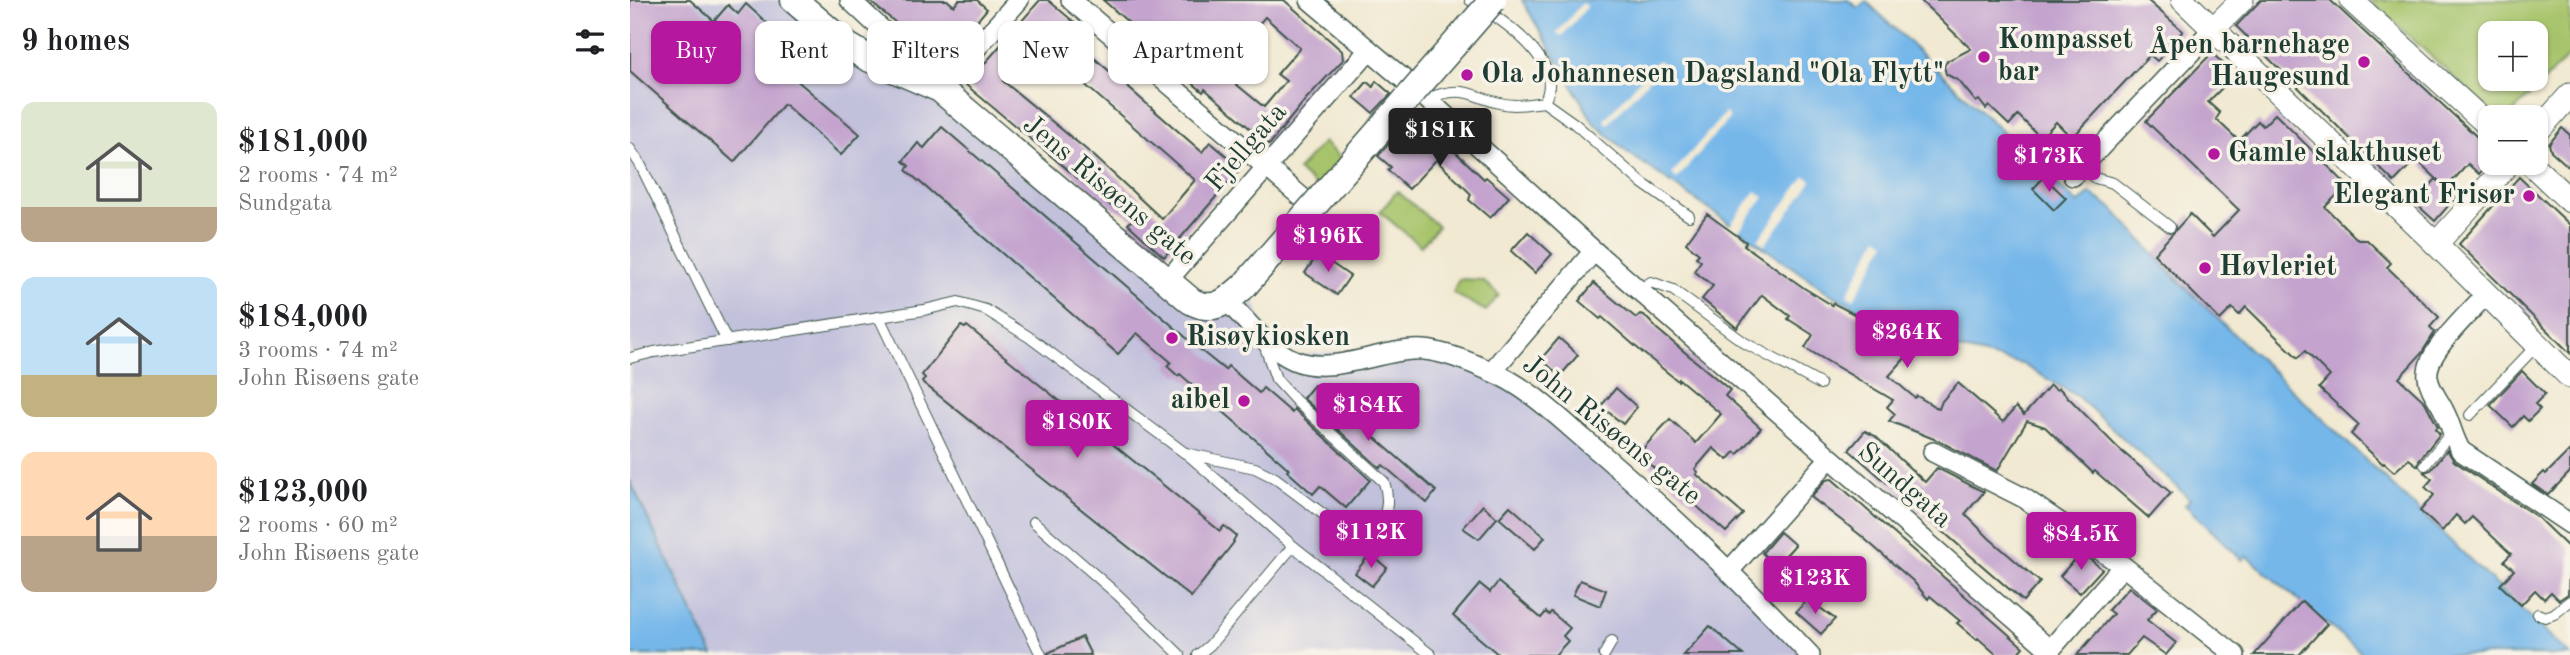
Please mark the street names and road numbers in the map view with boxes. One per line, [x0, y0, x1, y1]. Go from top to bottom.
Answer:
street label: Fjellgata [1201, 98, 1293, 198]
street label: Jens Risøens gate [1017, 111, 1201, 271]
street label: John Risøens gate [1517, 351, 1705, 511]
street label: Sundgata [1852, 438, 1957, 534]

